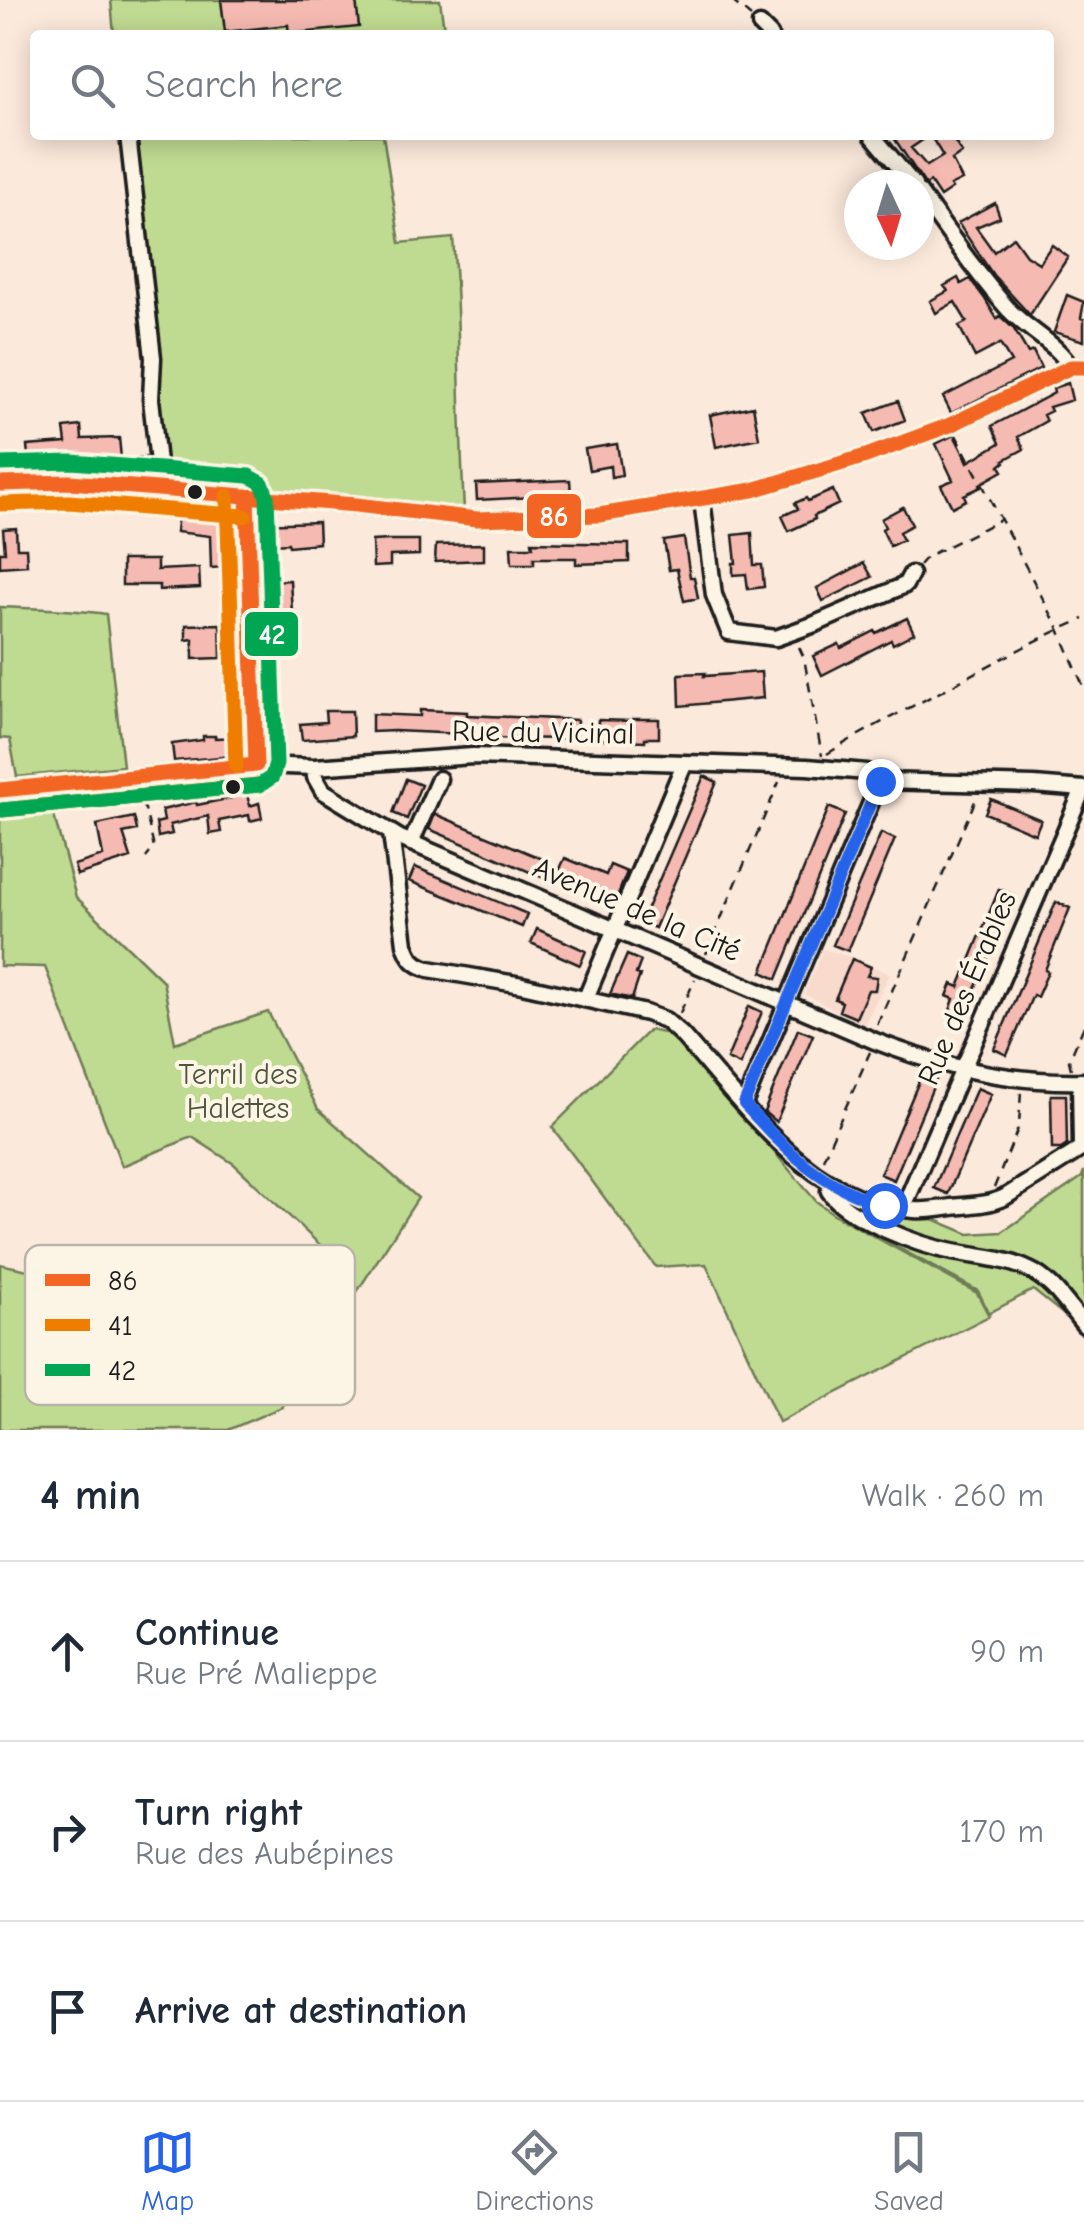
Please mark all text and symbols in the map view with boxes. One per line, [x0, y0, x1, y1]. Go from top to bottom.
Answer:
search box [30, 30, 1054, 140]
icon: search [65, 58, 120, 113]
text: Search here [145, 63, 343, 107]
north arrow [844, 170, 934, 260]
unlabelled marker [185, 482, 205, 502]
line badge: 86 [525, 492, 583, 540]
text: 86 [540, 501, 568, 533]
line badge: 42 [243, 610, 300, 658]
text: 42 [258, 619, 286, 651]
street label: Rue du Vicinal [452, 713, 634, 752]
route end [858, 759, 904, 805]
unlabelled marker [223, 777, 243, 797]
street label: Avenue de la Cité [528, 850, 746, 969]
street label: Rue des Érables [911, 886, 1024, 1090]
park label: Terril des Halettes [179, 1057, 297, 1126]
route start [862, 1183, 908, 1229]
legend [25, 1245, 355, 1405]
text: 86 [108, 1265, 138, 1297]
text: 41 [108, 1310, 133, 1342]
text: 42 [108, 1355, 136, 1387]
text: 4 min [40, 1471, 141, 1520]
text: Walk · 260 m [862, 1477, 1044, 1514]
text: Continue [135, 1611, 279, 1655]
icon: ahead [40, 1624, 95, 1679]
text: 90 m [970, 1633, 1044, 1670]
text: Rue Pré Malieppe [135, 1655, 377, 1692]
text: Turn right [135, 1791, 302, 1835]
icon: right [40, 1804, 95, 1859]
text: 170 m [960, 1813, 1044, 1850]
text: Rue des Aubépines [135, 1835, 394, 1872]
icon: arrive [40, 1984, 95, 2039]
text: Arrive at destination [135, 1989, 467, 2033]
tab: Map [140, 2125, 195, 2217]
tab: Directions [475, 2125, 594, 2217]
tab: Saved [874, 2125, 944, 2217]

